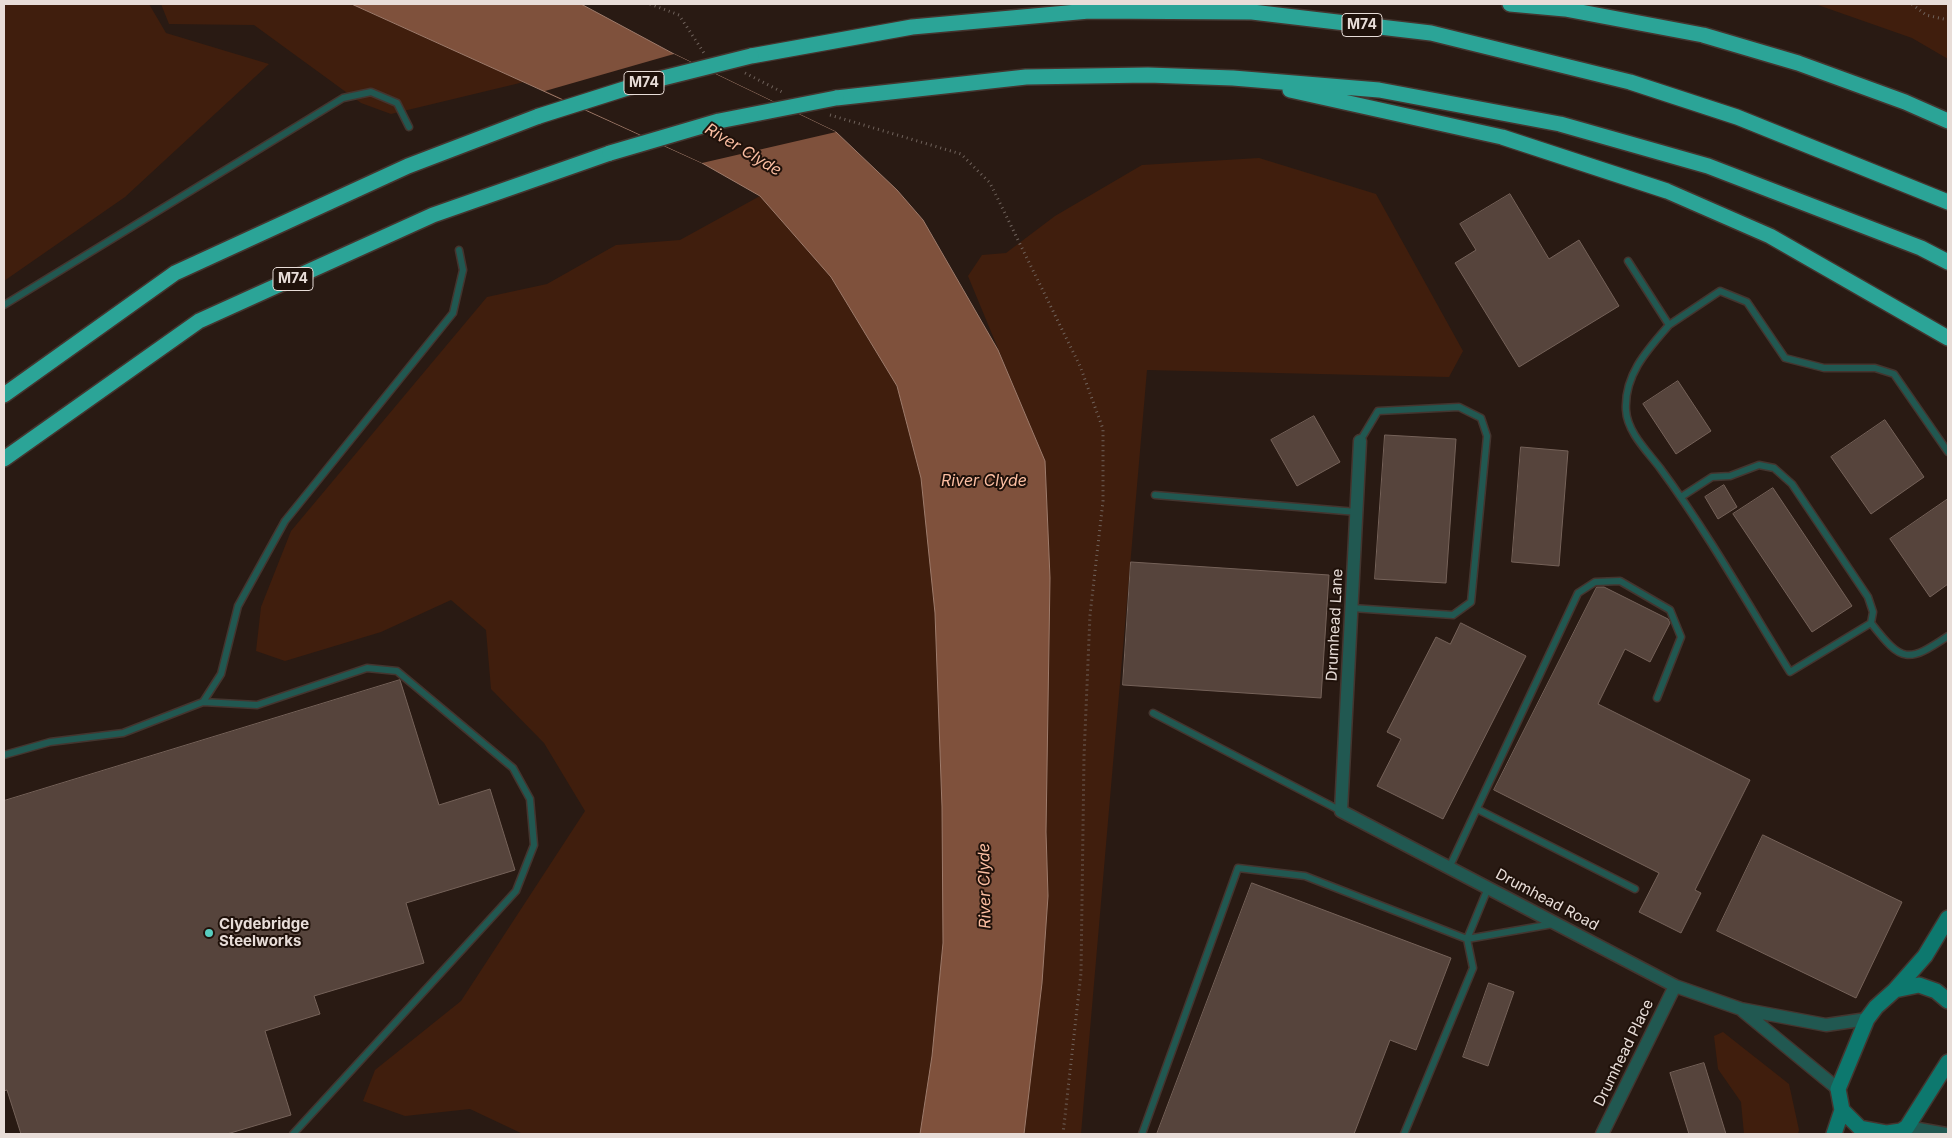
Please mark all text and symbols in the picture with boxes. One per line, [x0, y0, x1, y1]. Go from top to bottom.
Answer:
road number: M74 [1342, 14, 1382, 36]
road number: M74 [624, 72, 664, 95]
water label: River Clyde [701, 120, 785, 180]
road number: M74 [273, 268, 313, 290]
water label: River Clyde [941, 471, 1027, 491]
street label: Drumhead Lane [1323, 568, 1347, 682]
water label: River Clyde [975, 843, 995, 929]
street label: Drumhead Road [1492, 865, 1602, 935]
place label: Clydebridge Steelworks [219, 915, 309, 950]
marker: Clydebridge Steelworks [203, 927, 215, 939]
street label: Drumhead Place [1590, 996, 1658, 1110]

